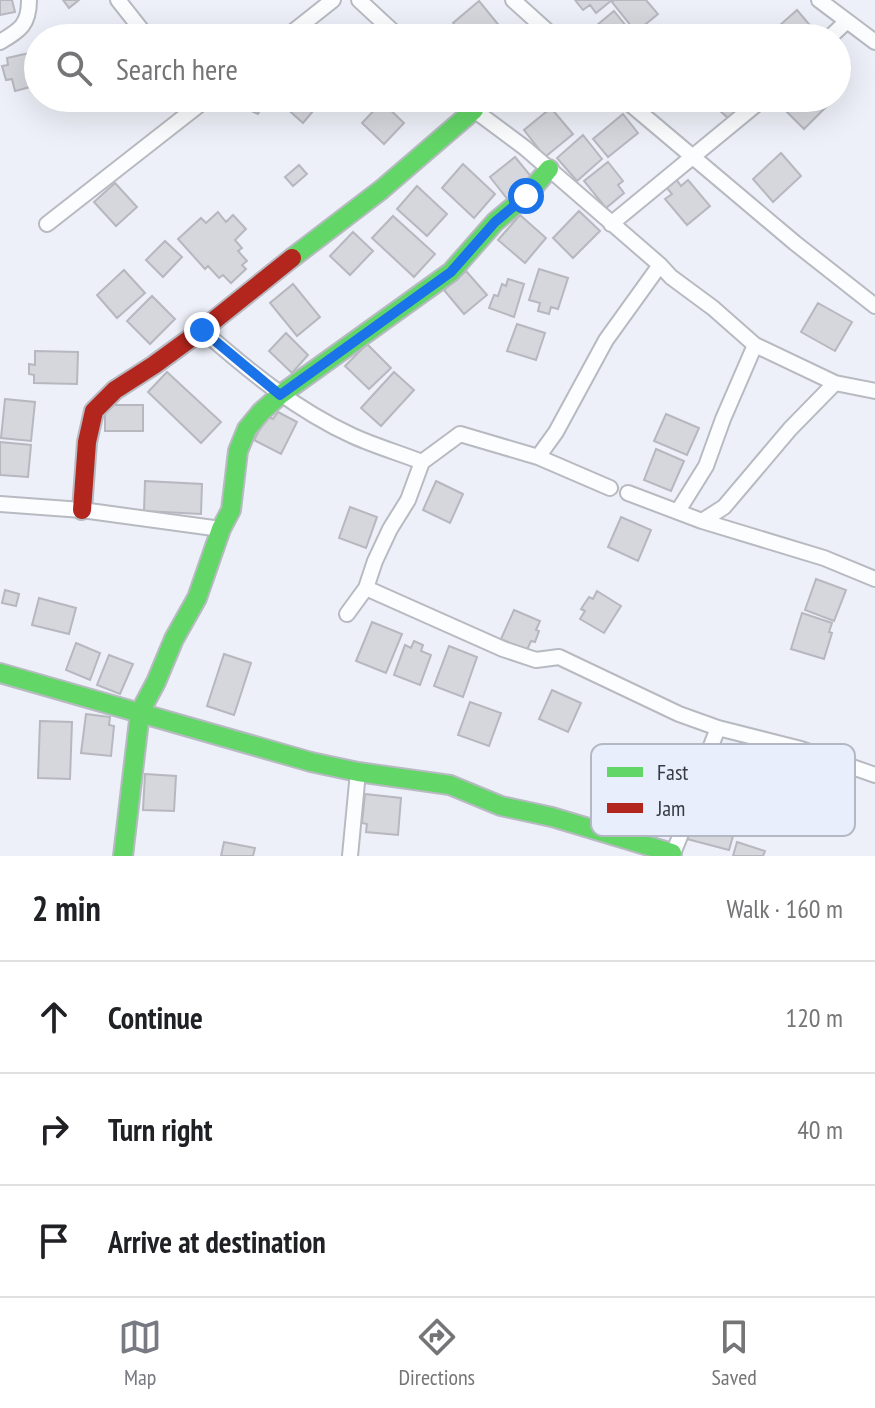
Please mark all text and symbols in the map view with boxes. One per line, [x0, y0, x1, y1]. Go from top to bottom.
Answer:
search box [24, 24, 851, 112]
icon: search [52, 46, 96, 90]
text: Search here [116, 49, 238, 88]
route start [508, 178, 544, 214]
route end [184, 312, 220, 348]
legend [591, 744, 855, 836]
text: Fast [657, 758, 688, 786]
text: Jam [656, 794, 685, 822]
text: 2 min [32, 886, 101, 930]
text: Walk · 160 m [726, 892, 843, 925]
icon: ahead [32, 995, 76, 1039]
text: Continue [108, 998, 203, 1037]
text: 120 m [785, 1001, 843, 1034]
icon: right [32, 1107, 76, 1151]
text: Turn right [108, 1110, 212, 1149]
text: 40 m [797, 1113, 843, 1146]
icon: arrive [32, 1219, 76, 1263]
text: Arrive at destination [108, 1222, 326, 1261]
tab: Map [118, 1315, 162, 1391]
tab: Directions [399, 1315, 475, 1391]
tab: Saved [711, 1315, 757, 1391]

